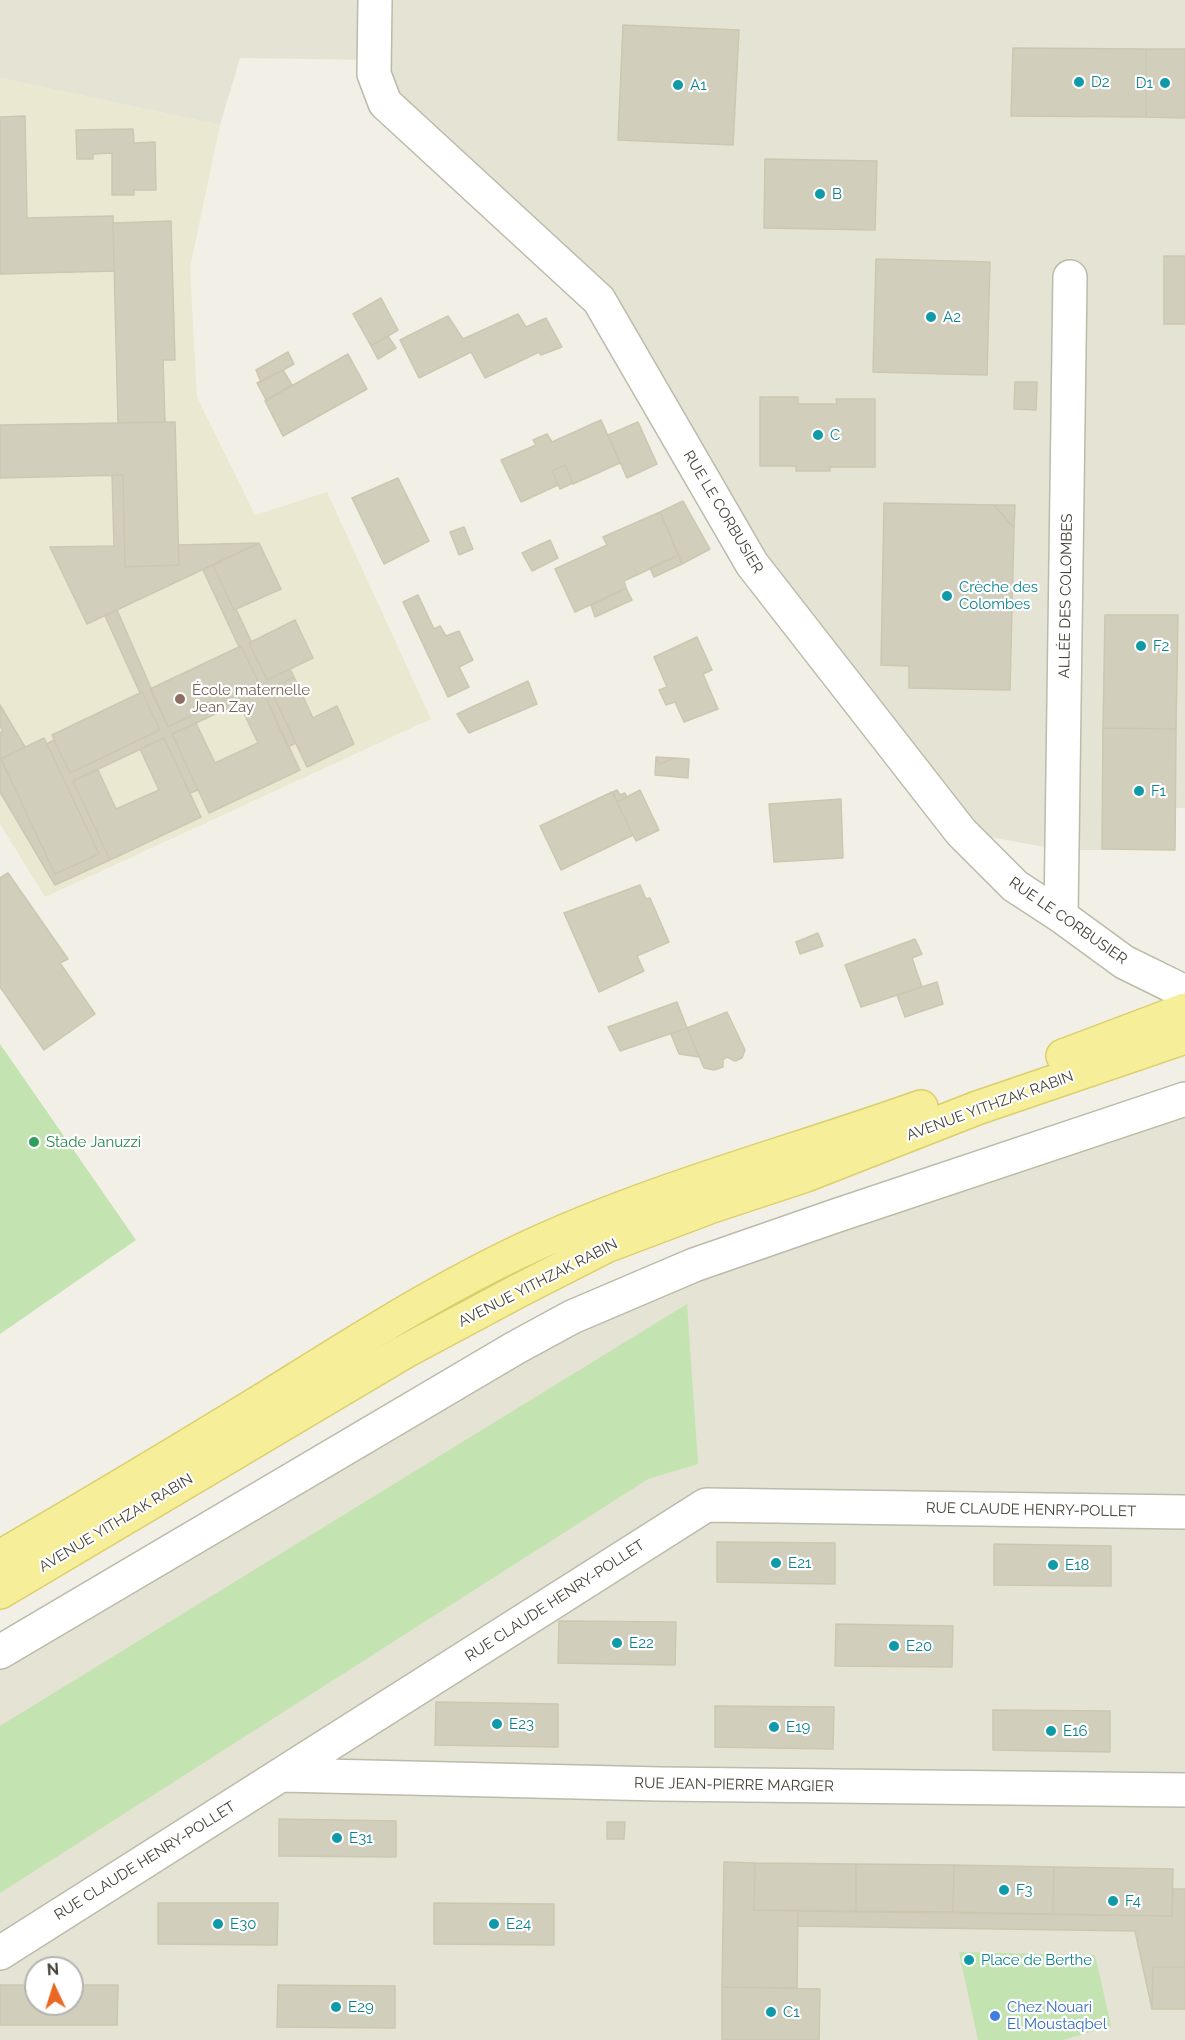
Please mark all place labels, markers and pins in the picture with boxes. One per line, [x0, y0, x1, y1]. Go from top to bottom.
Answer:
place label: D2 [1091, 73, 1110, 91]
place label: D1 [1136, 74, 1153, 92]
marker: D2 [1072, 75, 1086, 89]
place label: A1 [690, 76, 707, 94]
marker: D1 [1158, 76, 1172, 90]
marker: A1 [671, 78, 685, 92]
place label: B [832, 185, 842, 203]
marker: B [813, 187, 827, 201]
place label: A2 [943, 308, 961, 326]
marker: A2 [924, 310, 938, 324]
place label: C [830, 426, 840, 444]
marker: C [811, 428, 825, 442]
place label: Crèche des Colombes [959, 578, 1038, 613]
marker: Crèche des Colombes [940, 589, 954, 603]
place label: F2 [1153, 637, 1169, 655]
marker: F2 [1134, 639, 1148, 653]
place label: École maternelle Jean Zay [192, 681, 310, 716]
marker: École maternelle Jean Zay [173, 692, 187, 706]
place label: F1 [1151, 782, 1166, 800]
marker: F1 [1132, 784, 1146, 798]
place label: Stade Januzzi [46, 1133, 141, 1151]
marker: Stade Januzzi [27, 1135, 41, 1149]
place label: E21 [788, 1554, 811, 1572]
marker: E21 [769, 1556, 783, 1570]
place label: E18 [1065, 1556, 1089, 1574]
marker: E18 [1046, 1558, 1060, 1572]
place label: E22 [629, 1634, 654, 1652]
marker: E22 [610, 1636, 624, 1650]
place label: E20 [906, 1637, 932, 1655]
marker: E20 [887, 1639, 901, 1653]
place label: E23 [509, 1715, 534, 1733]
marker: E23 [490, 1717, 504, 1731]
place label: E19 [786, 1718, 810, 1736]
marker: E19 [767, 1720, 781, 1734]
place label: E16 [1063, 1722, 1088, 1740]
marker: E16 [1044, 1724, 1058, 1738]
place label: E31 [349, 1829, 373, 1847]
marker: E31 [330, 1831, 344, 1845]
place label: F3 [1016, 1881, 1032, 1899]
marker: F3 [997, 1883, 1011, 1897]
place label: F4 [1125, 1892, 1141, 1910]
marker: F4 [1106, 1894, 1120, 1908]
place label: E30 [230, 1915, 256, 1933]
place label: E24 [506, 1915, 531, 1933]
marker: E30 [211, 1917, 225, 1931]
marker: E24 [487, 1917, 501, 1931]
place label: Place de Berthe [981, 1951, 1092, 1969]
marker: Place de Berthe [962, 1953, 976, 1967]
place label: E29 [348, 1998, 374, 2016]
place label: Chez Nouari El Moustaqbel [1007, 1998, 1107, 2033]
marker: E29 [329, 2000, 343, 2014]
place label: C1 [783, 2003, 800, 2021]
marker: C1 [764, 2005, 778, 2019]
marker: Chez Nouari El Moustaqbel [988, 2009, 1002, 2023]

